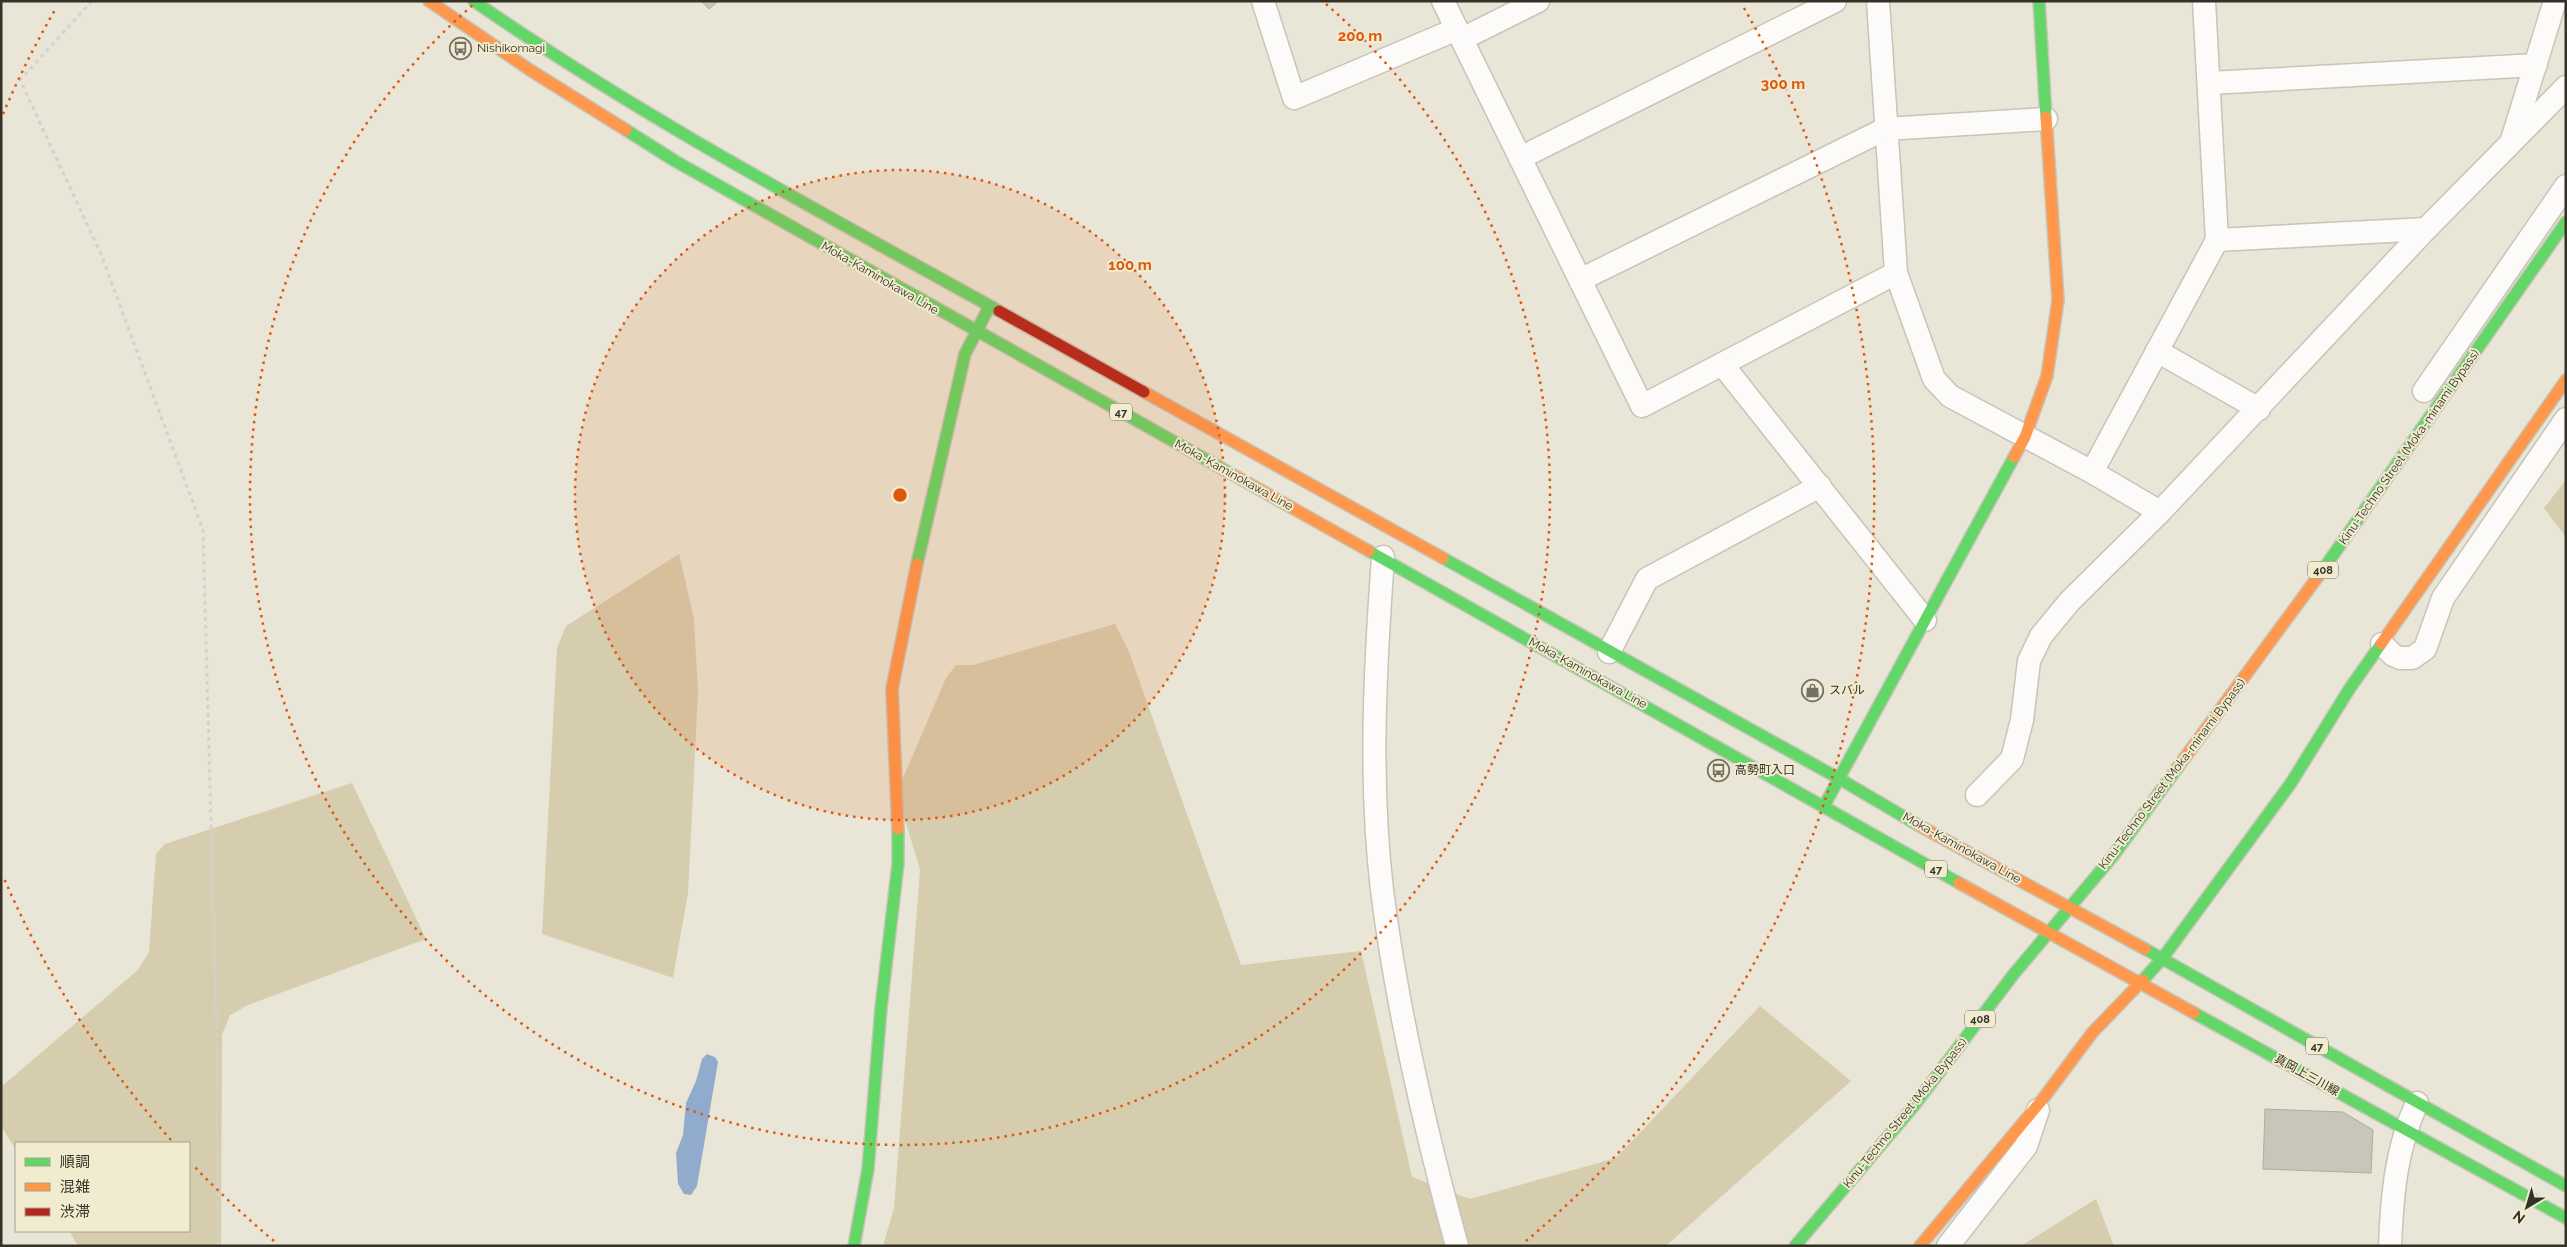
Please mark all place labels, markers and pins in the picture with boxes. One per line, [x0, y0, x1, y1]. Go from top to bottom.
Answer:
bus stop icon: Nishikomagi [449, 36, 473, 60]
place label: Nishikomagi [477, 41, 545, 55]
centre of rings [891, 486, 909, 504]
shop icon: スバル [1801, 678, 1825, 702]
place label: スバル [1829, 683, 1865, 697]
bus stop icon: 高勢町入口 [1707, 758, 1731, 782]
place label: 高勢町入口 [1735, 763, 1795, 777]

